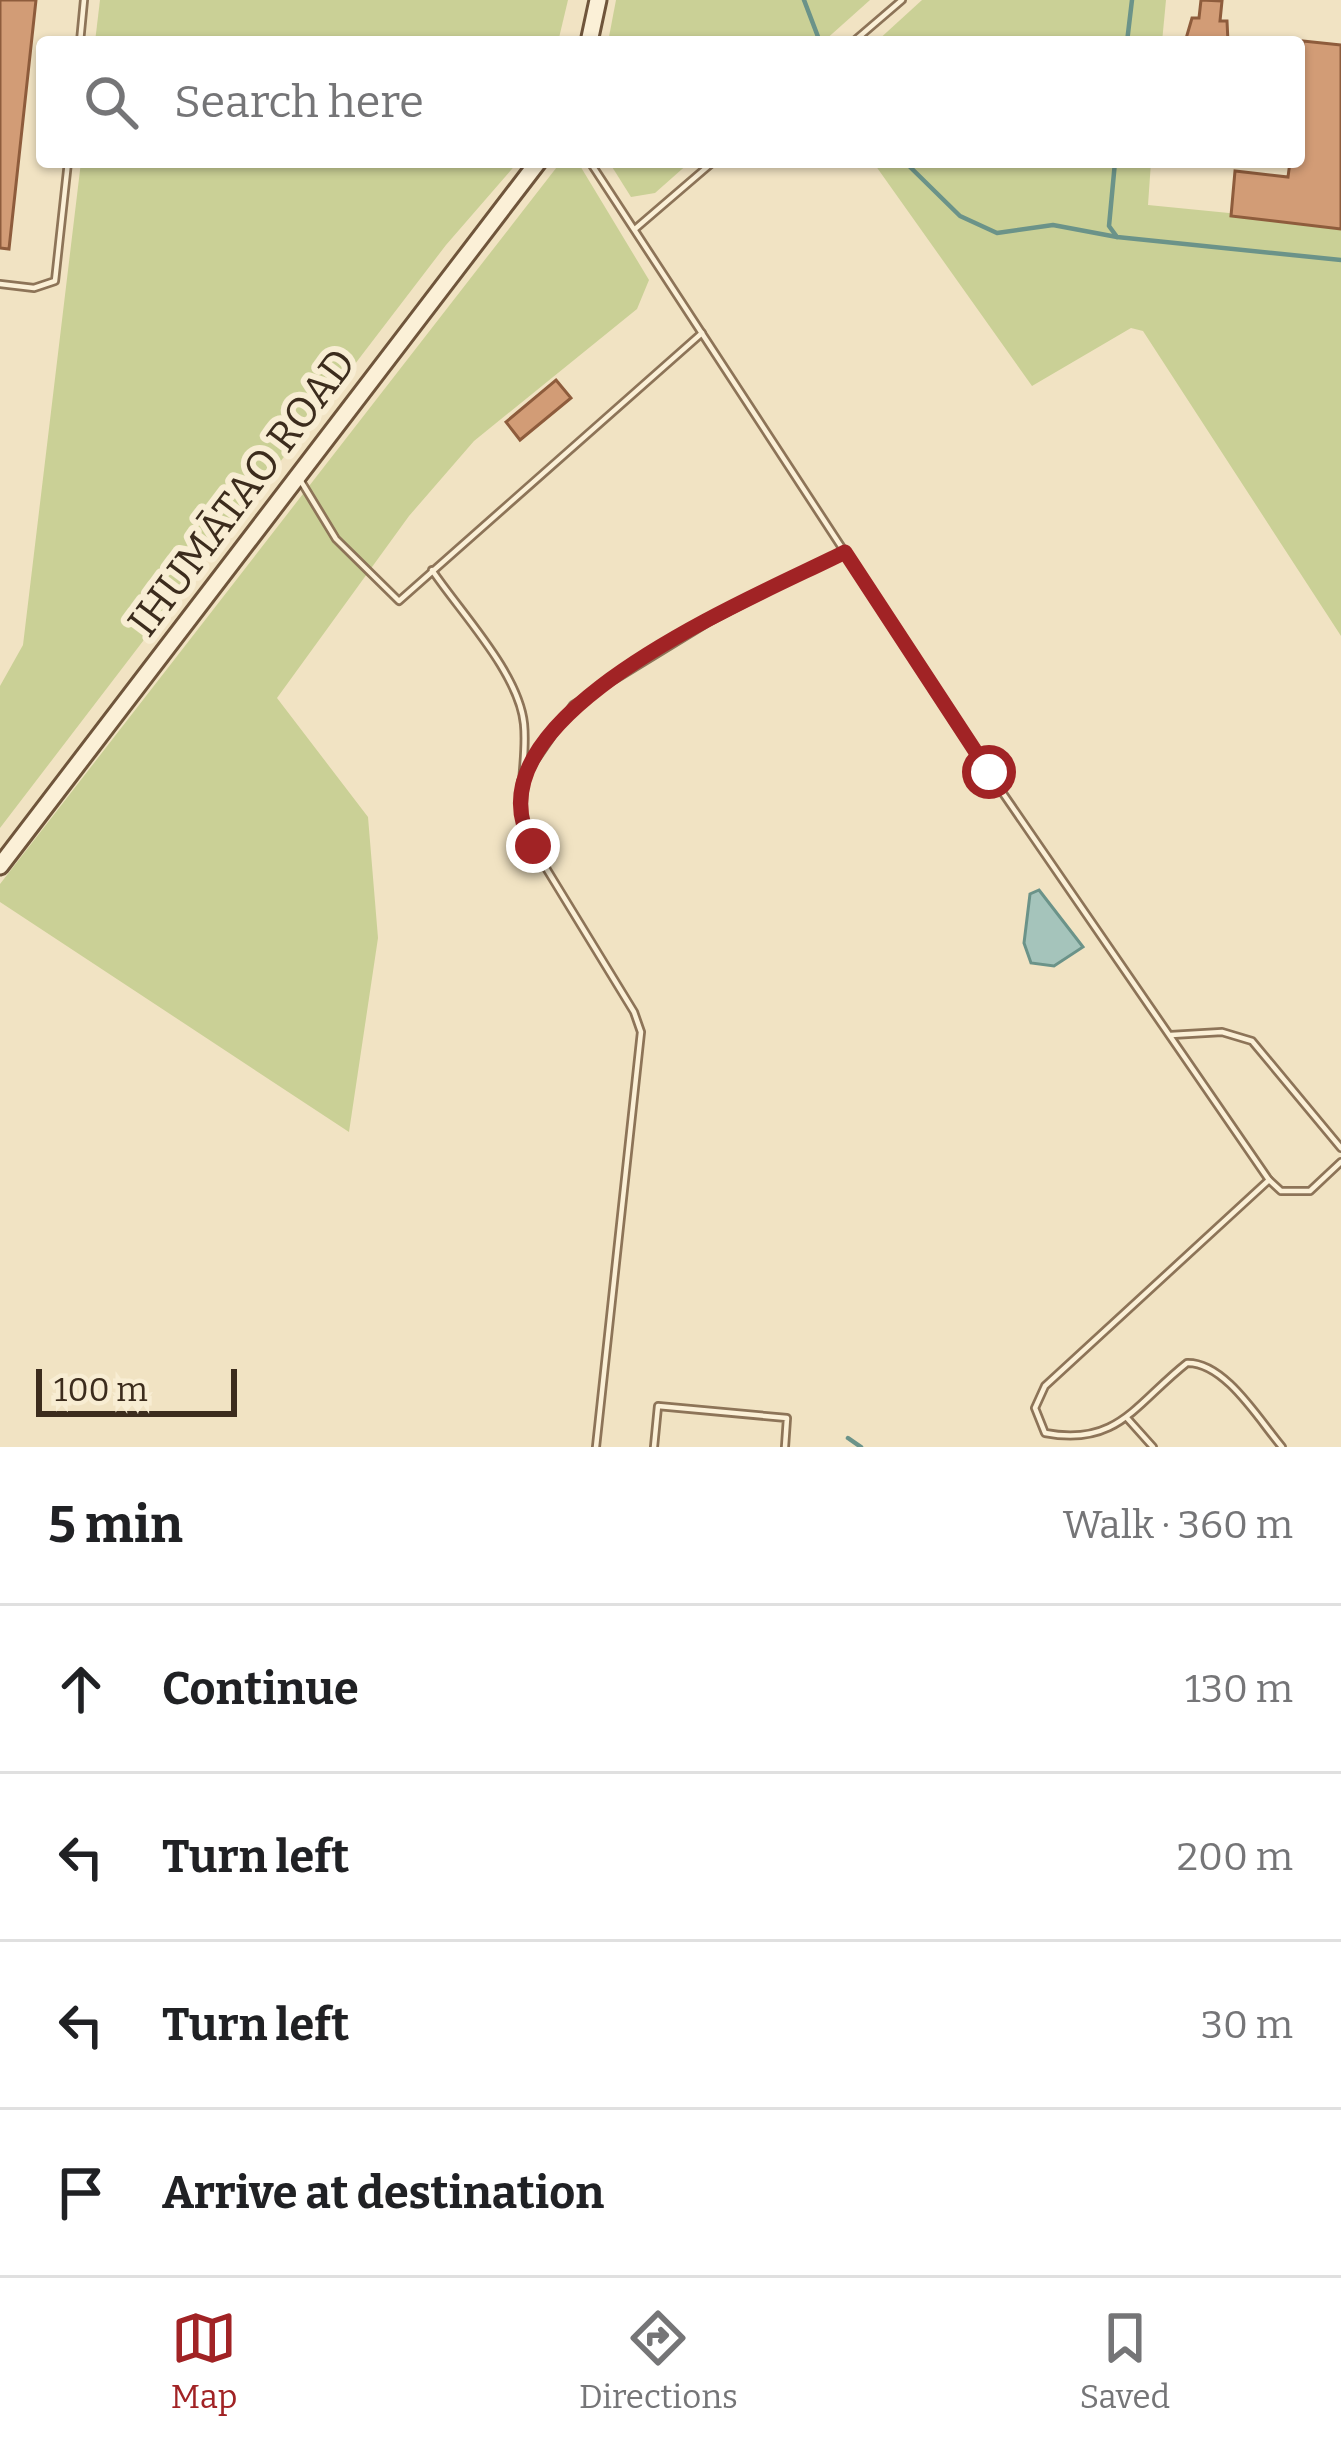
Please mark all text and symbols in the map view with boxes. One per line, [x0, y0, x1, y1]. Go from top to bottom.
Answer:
search box [36, 36, 1305, 168]
icon: search [78, 69, 144, 135]
text: Search here [174, 75, 424, 129]
street label: IHUMĀTAO ROAD [117, 339, 366, 646]
route start [962, 745, 1016, 799]
route end [506, 819, 560, 873]
scale bar [36, 1363, 237, 1416]
text: 100 m [54, 1370, 148, 1410]
text: 5 min [48, 1494, 183, 1556]
text: Walk · 360 m [1063, 1502, 1293, 1548]
icon: ahead [48, 1656, 114, 1722]
text: Continue [162, 1662, 359, 1716]
text: 130 m [1185, 1666, 1293, 1712]
icon: left [48, 1824, 114, 1890]
text: Turn left [162, 1830, 349, 1884]
text: 200 m [1177, 1834, 1293, 1880]
icon: left [48, 1992, 114, 2058]
text: Turn left [162, 1998, 349, 2052]
text: 30 m [1201, 2002, 1293, 2048]
icon: arrive [48, 2160, 114, 2226]
text: Arrive at destination [162, 2166, 604, 2220]
tab: Map [171, 2305, 237, 2417]
tab: Directions [579, 2305, 738, 2417]
tab: Saved [1080, 2305, 1170, 2417]

